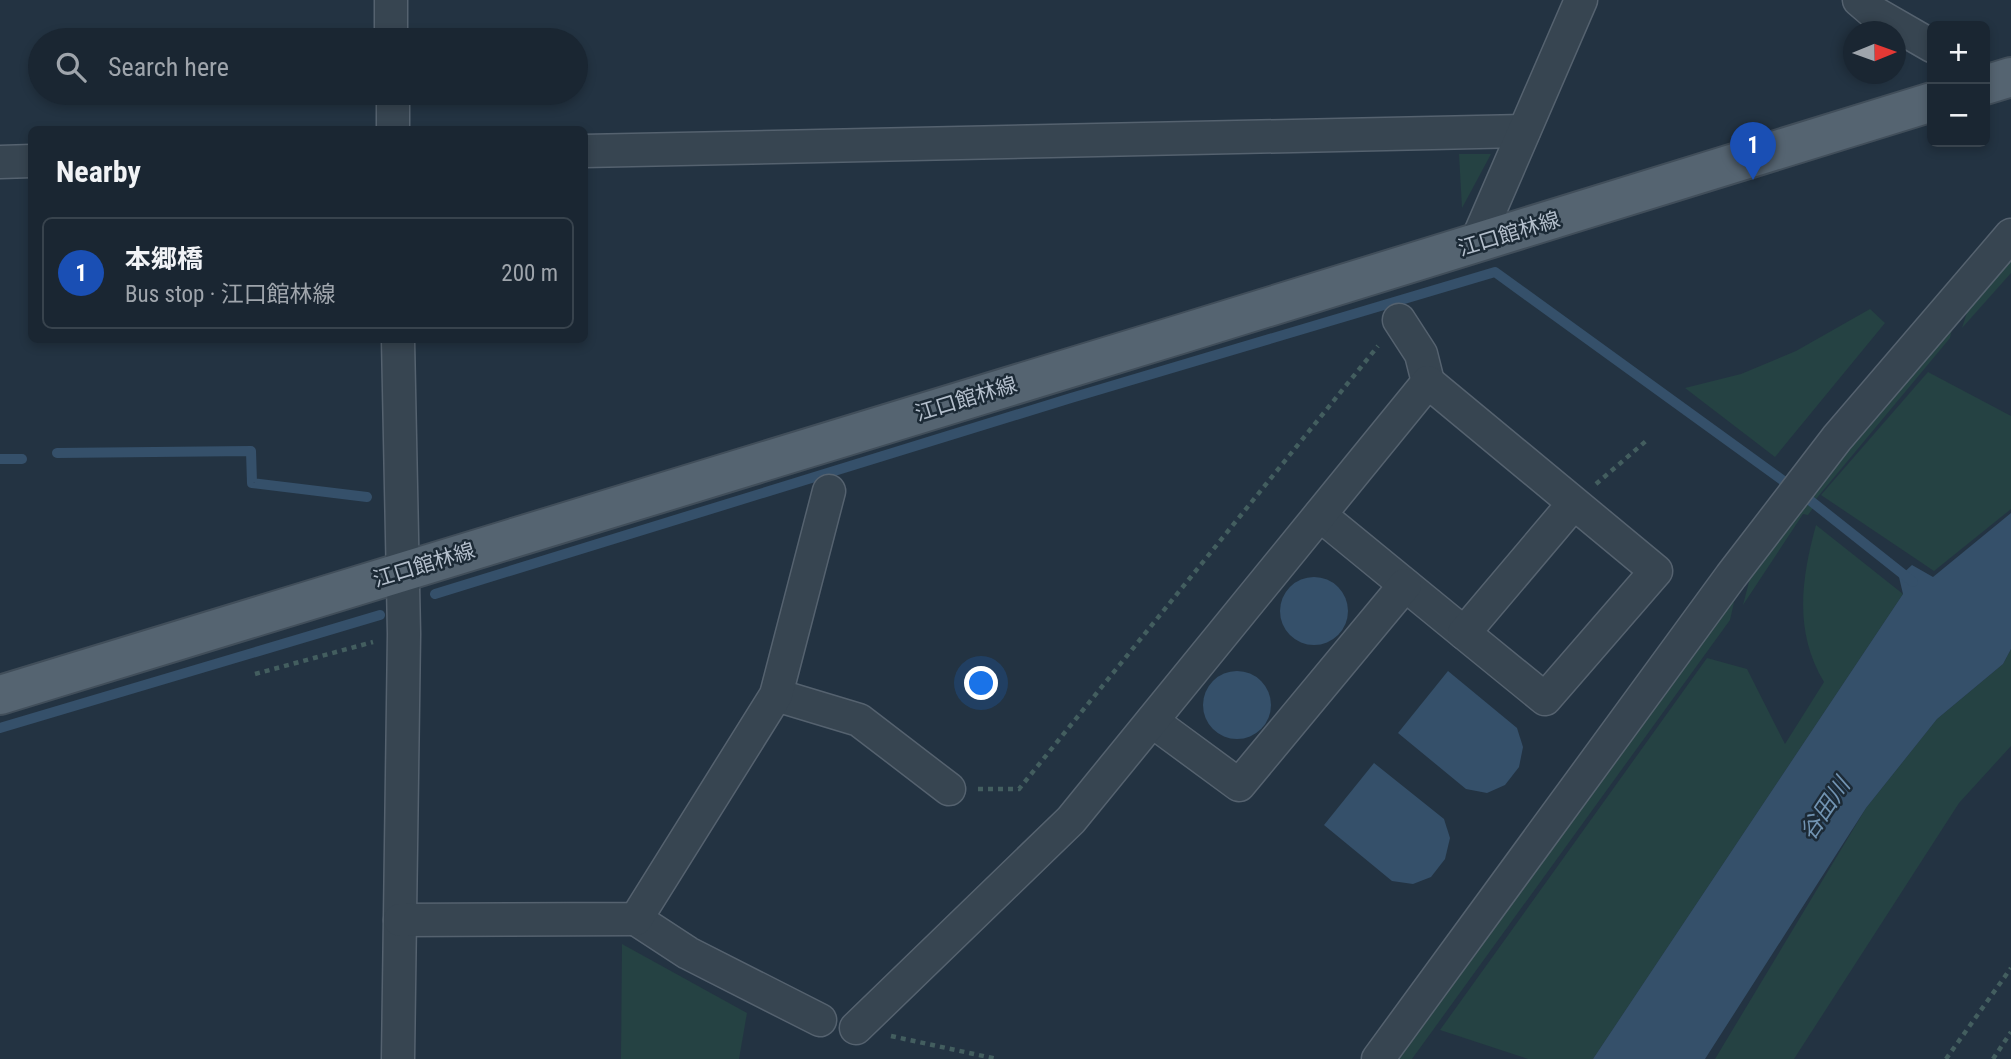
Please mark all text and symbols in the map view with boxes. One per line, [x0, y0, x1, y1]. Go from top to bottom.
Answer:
north arrow [1843, 21, 1906, 84]
map controls [1927, 21, 1990, 147]
button: + [1927, 21, 1990, 84]
search box [28, 28, 588, 105]
icon: search [52, 48, 90, 86]
text: Search here [108, 52, 229, 82]
button: − [1927, 84, 1990, 147]
pin: 1 [1730, 122, 1776, 180]
text: Nearby [56, 154, 141, 189]
street label: 江口館林線 [1455, 207, 1563, 261]
text: 本郷橋 [125, 244, 203, 274]
text: 1 [75, 260, 87, 287]
text: 200 m [501, 260, 558, 287]
text: Bus stop · 江口館林線 [125, 281, 336, 308]
street label: 江口館林線 [912, 372, 1020, 426]
street label: 江口館林線 [370, 538, 478, 592]
your location [964, 666, 998, 700]
water label: 谷田川 [1795, 770, 1857, 845]

